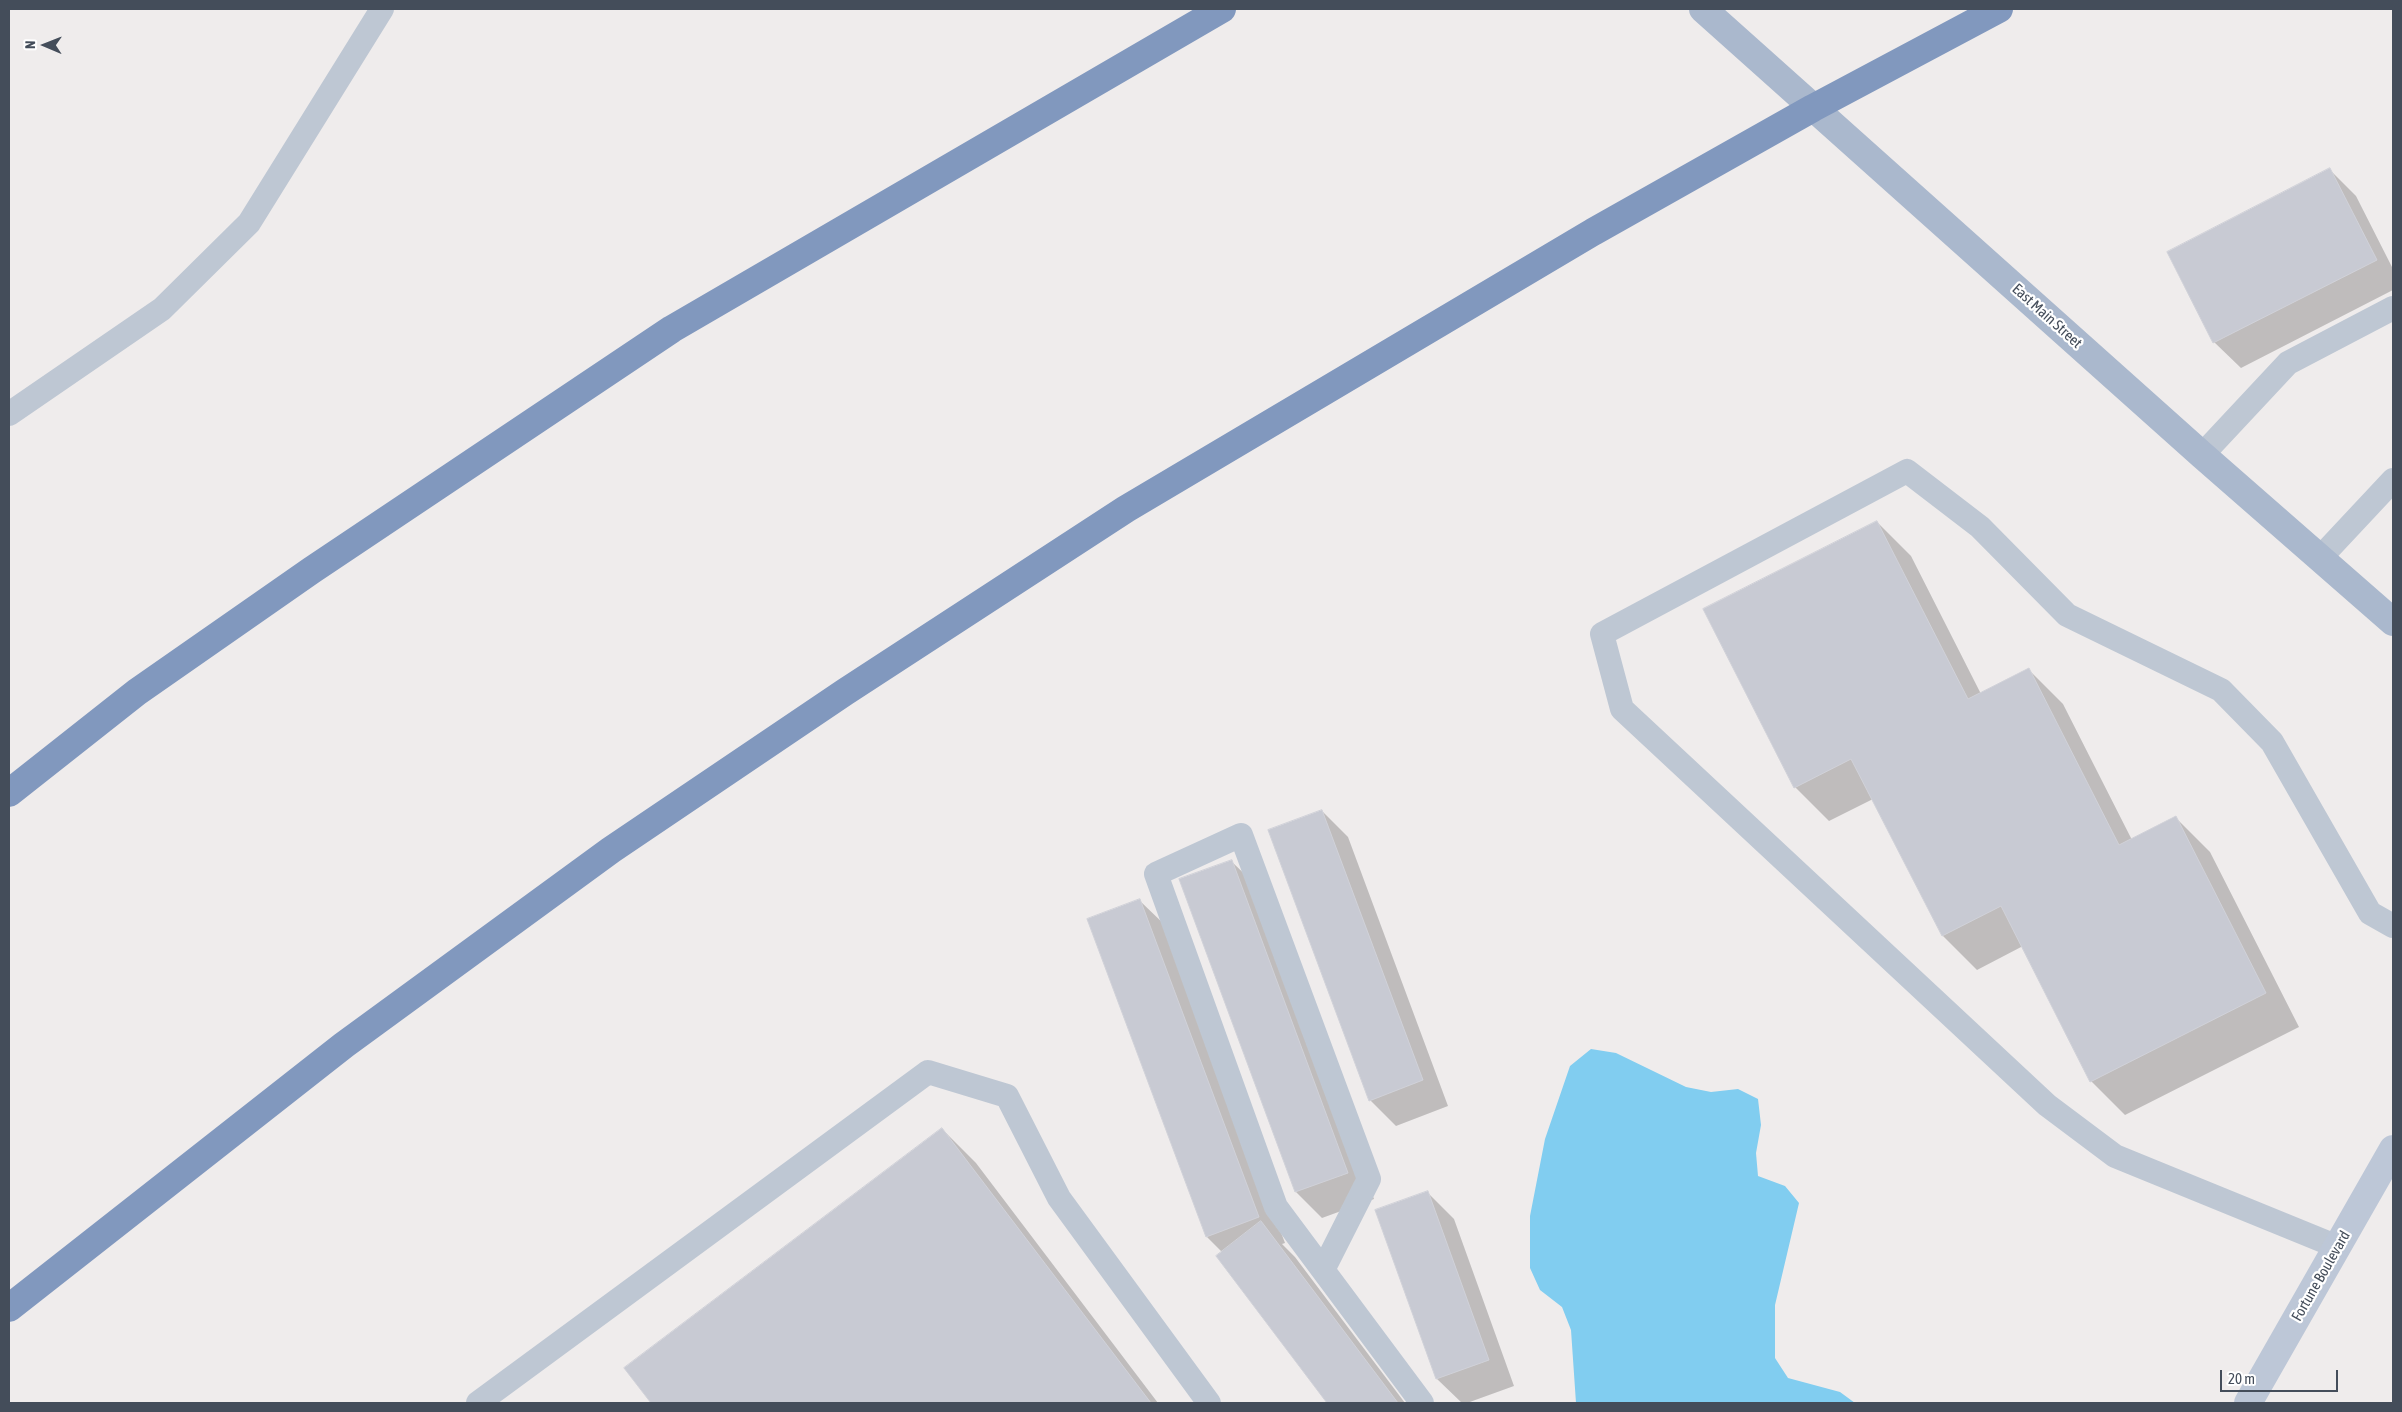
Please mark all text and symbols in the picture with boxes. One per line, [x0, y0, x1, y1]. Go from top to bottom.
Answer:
north arrow [20, 20, 70, 70]
text: N [22, 40, 38, 49]
street label: East Main Street [2008, 280, 2086, 352]
street label: Fortune Boulevard [2288, 1228, 2354, 1324]
scale bar [2222, 1360, 2340, 1392]
text: 20 m [2228, 1370, 2255, 1387]

